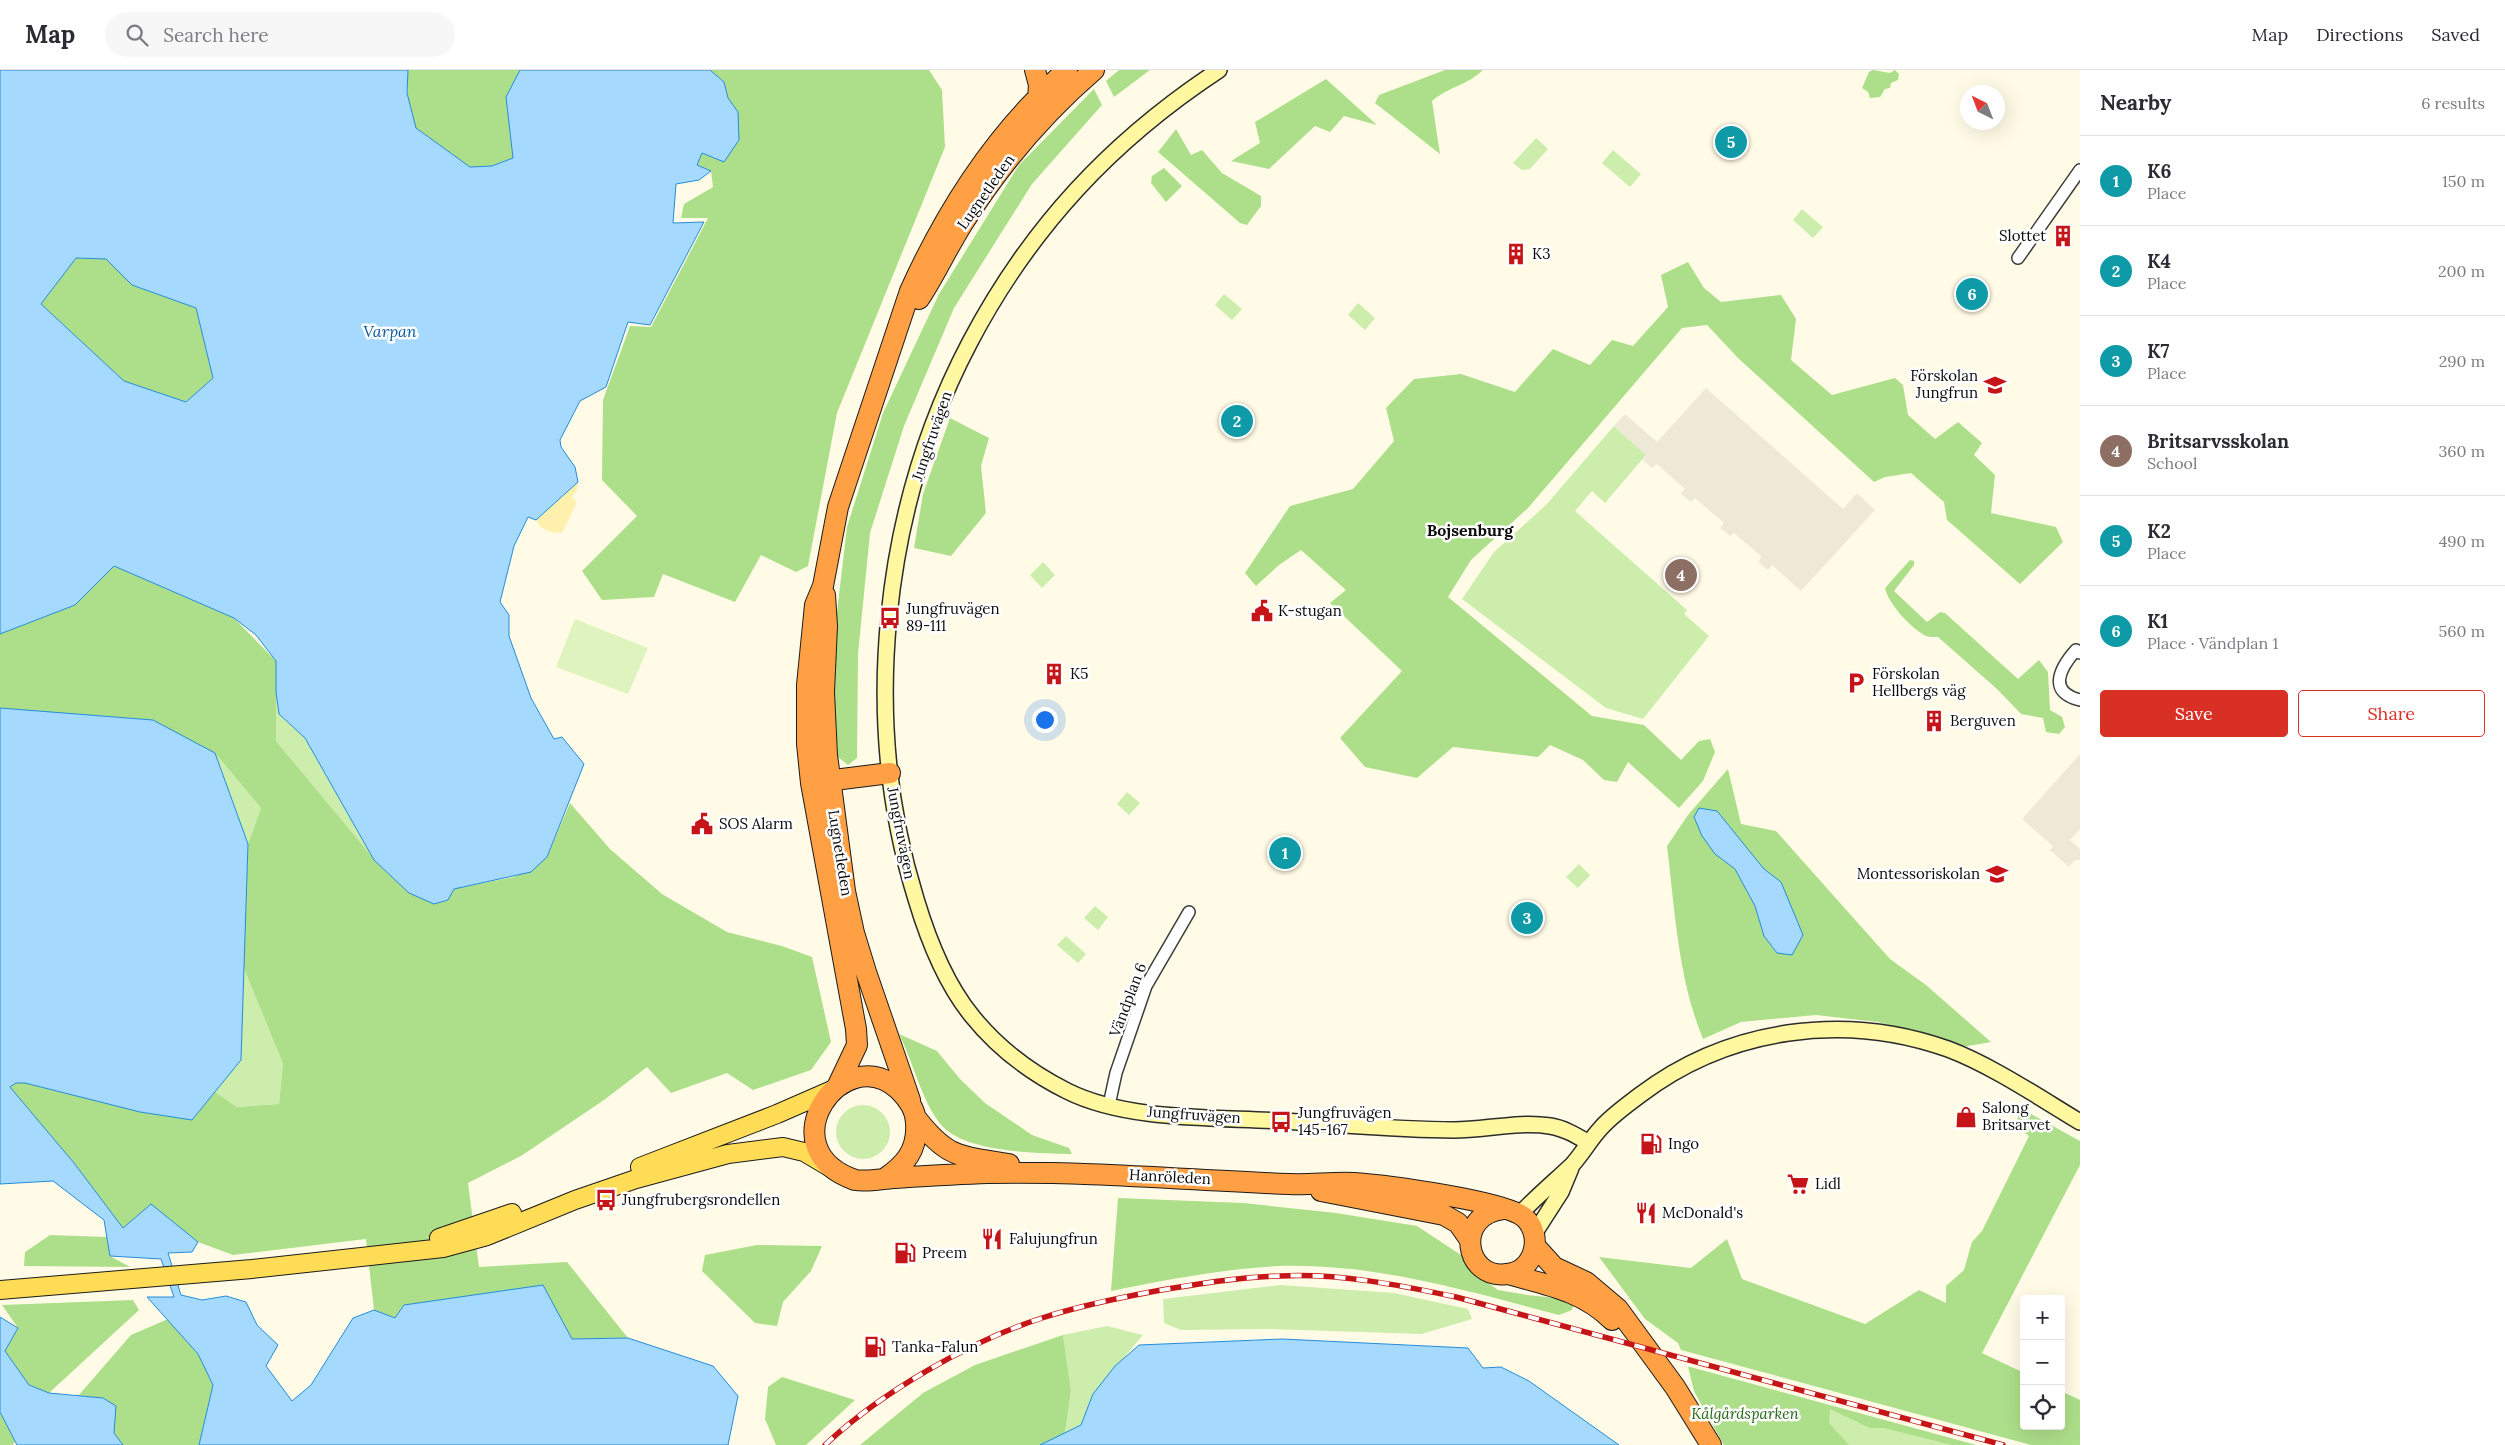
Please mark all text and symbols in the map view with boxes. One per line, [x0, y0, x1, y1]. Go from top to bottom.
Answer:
search box [105, 12, 455, 57]
text: Map [25, 19, 75, 50]
icon: search [123, 21, 151, 49]
text: Search here [163, 23, 269, 47]
text: Map [2252, 23, 2288, 46]
text: Directions [2316, 23, 2403, 46]
text: Saved [2431, 23, 2480, 46]
north arrow [1960, 85, 2005, 130]
text: Nearby [2100, 89, 2171, 116]
text: 6 results [2421, 93, 2485, 113]
pin: 5 [1715, 123, 1747, 161]
street label: Lugnetleden [953, 151, 1018, 233]
text: K6 [2147, 159, 2171, 183]
text: 1 [2113, 171, 2119, 191]
text: 150 m [2442, 171, 2485, 191]
text: Place [2147, 183, 2186, 203]
building icon: Slottet [2050, 223, 2076, 249]
place label: Slottet [1999, 226, 2046, 245]
building icon: K3 [1503, 241, 1529, 267]
place label: K3 [1532, 244, 1551, 263]
text: K4 [2147, 249, 2171, 273]
text: 2 [2112, 261, 2120, 281]
text: 200 m [2438, 261, 2485, 281]
text: Place [2147, 273, 2186, 293]
pin: 6 [1956, 275, 1988, 313]
water label: Varpan [363, 321, 417, 341]
text: K7 [2147, 339, 2169, 363]
text: 3 [2112, 351, 2120, 371]
text: 290 m [2439, 351, 2485, 371]
text: Place [2147, 363, 2186, 383]
place label: Förskolan Jungfrun [1910, 366, 1978, 402]
school or university icon: Förskolan Jungfrun [1982, 372, 2008, 398]
street label: Jungfruvägen [907, 388, 956, 484]
pin: 2 [1221, 402, 1253, 440]
text: Britsarvsskolan [2147, 429, 2289, 453]
text: 4 [2112, 441, 2120, 461]
text: 360 m [2438, 441, 2485, 461]
text: School [2147, 453, 2197, 473]
text: K2 [2147, 519, 2171, 543]
district label: Bojsenburg [1427, 520, 1514, 540]
text: 5 [2112, 531, 2120, 551]
text: 490 m [2439, 531, 2485, 551]
text: Place [2147, 543, 2186, 563]
pin: 4 [1665, 556, 1697, 594]
public building icon: K-stugan [1249, 598, 1275, 624]
place label: Jungfruvägen 89-111 [905, 599, 1000, 635]
place label: K-stugan [1278, 601, 1342, 620]
bus stop icon: Jungfruvägen 89-111 [877, 605, 903, 631]
text: K1 [2147, 609, 2168, 633]
text: 6 [2111, 621, 2121, 641]
text: 560 m [2439, 621, 2485, 641]
text: Place · Vändplan 1 [2147, 633, 2278, 653]
building icon: K5 [1041, 661, 1067, 687]
place label: K5 [1070, 664, 1088, 683]
place label: Förskolan Hellbergs väg [1872, 664, 1966, 700]
parking icon: Förskolan Hellbergs väg [1843, 670, 1869, 696]
button: Save [2100, 690, 2288, 737]
button: Share [2298, 690, 2485, 737]
your location [1032, 707, 1058, 733]
building icon: Berguven [1921, 708, 1947, 734]
place label: Berguven [1950, 711, 2016, 730]
street label: Jungfruvägen [883, 784, 920, 881]
street label: Lugnetleden [824, 808, 857, 897]
public building icon: SOS Alarm [689, 811, 715, 837]
place label: SOS Alarm [719, 814, 793, 833]
pin: 1 [1269, 834, 1301, 872]
school or university icon: Montessoriskolan [1984, 861, 2010, 887]
place label: Montessoriskolan [1857, 864, 1980, 883]
pin: 3 [1511, 899, 1543, 937]
street label: Vändplan 6 [1104, 960, 1150, 1040]
place label: Salong Britsarvet [1982, 1098, 2051, 1134]
street label: Jungfruvägen [1146, 1102, 1241, 1127]
place label: Jungfruvägen 145-167 [1297, 1103, 1392, 1139]
shop icon: Salong Britsarvet [1953, 1104, 1979, 1130]
bus stop icon: Jungfruvägen 145-167 [1268, 1109, 1294, 1135]
fuel station icon: Ingo [1638, 1131, 1664, 1157]
place label: Ingo [1668, 1134, 1699, 1153]
street label: Hanröleden [1129, 1165, 1211, 1188]
supermarket icon: Lidl [1785, 1171, 1811, 1197]
place label: Lidl [1815, 1174, 1841, 1193]
bus stop icon: Jungfrubergsrondellen [593, 1187, 619, 1213]
place label: Jungfrubergsrondellen [621, 1190, 780, 1209]
restaurant icon: McDonald's [1633, 1200, 1659, 1226]
place label: McDonald's [1662, 1203, 1743, 1222]
restaurant icon: Falujungfrun [979, 1226, 1005, 1252]
place label: Falujungfrun [1009, 1229, 1098, 1248]
fuel station icon: Preem [892, 1240, 918, 1266]
place label: Preem [922, 1243, 967, 1262]
map controls [2020, 1295, 2065, 1430]
button: + [2020, 1295, 2065, 1340]
fuel station icon: Tanka-Falun [862, 1334, 888, 1360]
place label: Tanka-Falun [892, 1337, 978, 1356]
button: − [2020, 1340, 2065, 1385]
button: locate [2020, 1385, 2065, 1430]
park label: Kålgårdsparken [1691, 1404, 1799, 1423]

